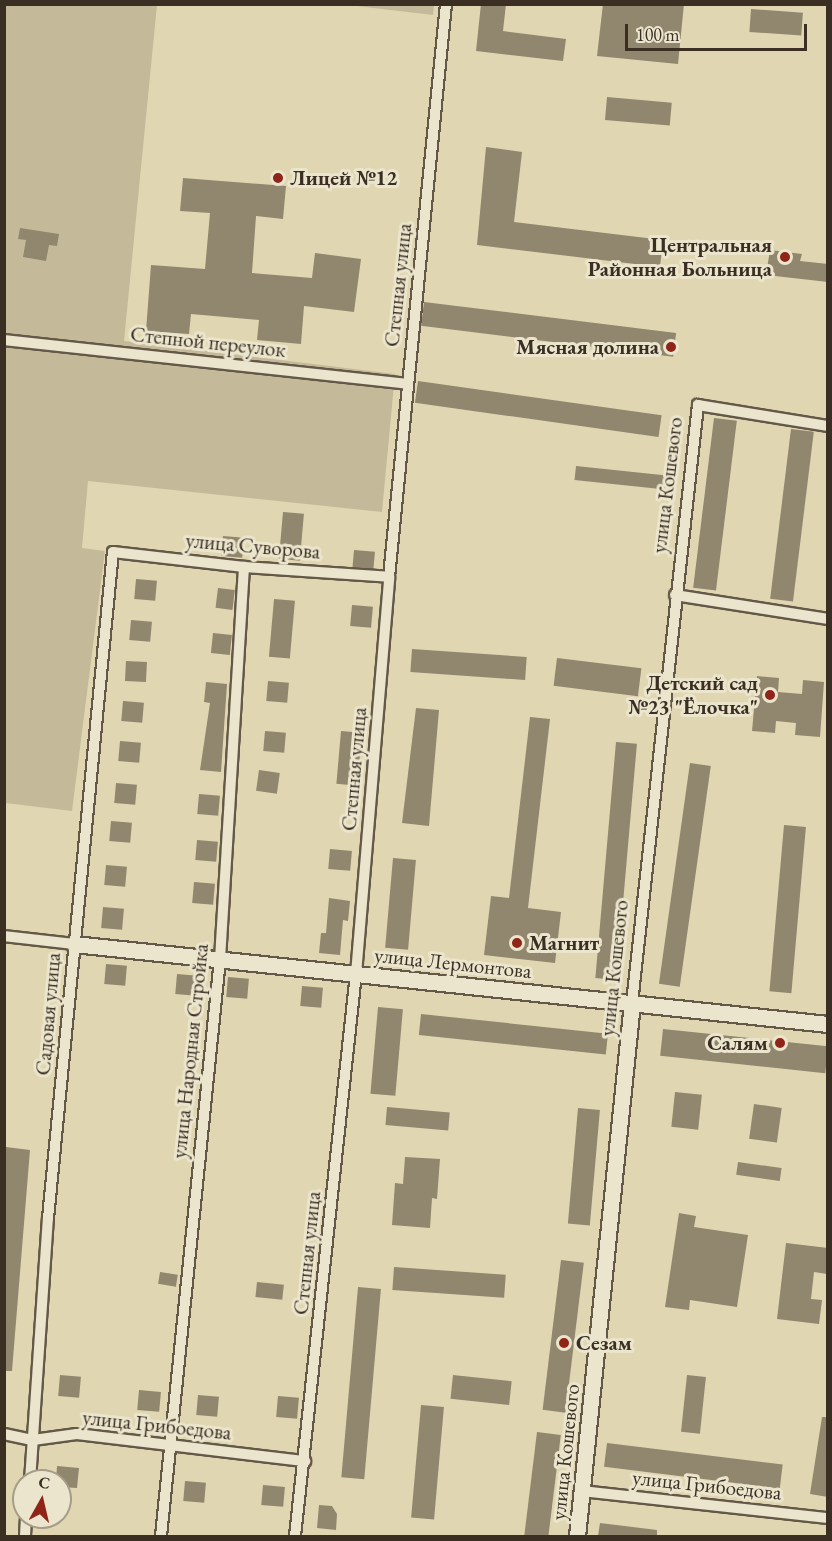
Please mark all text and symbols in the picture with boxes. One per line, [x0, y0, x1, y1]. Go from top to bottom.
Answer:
scale bar [628, 12, 810, 50]
text: 100 m [636, 23, 680, 46]
place label: Лицей №12 [290, 165, 397, 191]
marker: Лицей №12 [271, 171, 285, 185]
street label: Степная улица [379, 222, 417, 348]
place label: Центральная Районная Больница [588, 232, 772, 282]
marker: Центральная Районная Больница [776, 248, 794, 266]
street label: Степной переулок [129, 321, 287, 363]
place label: Мясная долина [516, 334, 659, 360]
marker: Мясная долина [664, 340, 678, 354]
street label: улица Кошевого [646, 416, 688, 554]
street label: улица Суворова [185, 528, 321, 564]
place label: Детский сад №23 "Ёлочка" [629, 670, 758, 720]
marker: Детский сад №23 "Ёлочка" [763, 688, 777, 702]
street label: Степная улица [336, 706, 372, 832]
street label: улица Кошевого [594, 899, 634, 1037]
place label: Магнит [529, 930, 599, 956]
marker: Магнит [510, 936, 524, 950]
street label: улица Народная Стройка [166, 942, 214, 1160]
street label: улица Лермонтова [373, 942, 533, 984]
street label: Садовая улица [30, 952, 66, 1076]
place label: Салям [707, 1030, 768, 1056]
marker: Салям [773, 1036, 787, 1050]
street label: Степная улица [288, 1190, 326, 1316]
place label: Сезам [576, 1330, 632, 1356]
marker: Сезам [557, 1336, 571, 1350]
street label: улица Кошевого [545, 1383, 585, 1521]
street label: улица Грибоедова [81, 1405, 233, 1445]
street label: улица Грибоедова [631, 1465, 783, 1505]
north arrow [12, 1469, 72, 1529]
text: С [37, 1471, 51, 1494]

